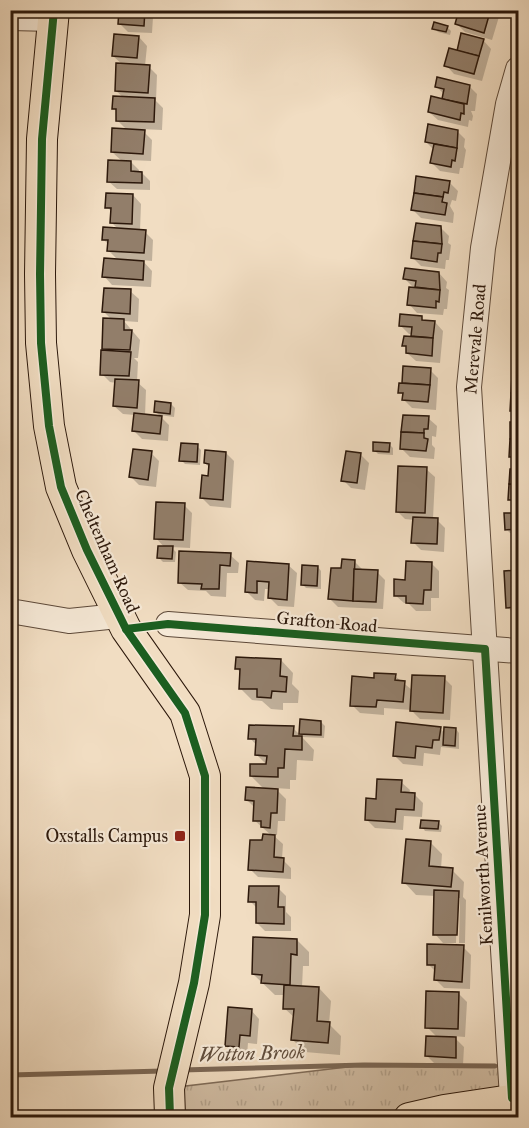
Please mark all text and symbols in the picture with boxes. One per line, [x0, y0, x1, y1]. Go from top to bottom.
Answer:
street label: Merevale Road [459, 283, 491, 395]
street label: Cheltenham Road [70, 486, 144, 616]
street label: Grafton Road [276, 607, 378, 637]
street label: Kenilworth Avenue [468, 804, 498, 946]
place label: Oxstalls Campus [45, 825, 168, 847]
marker: Oxstalls Campus [173, 829, 187, 843]
water label: Wotton Brook [198, 1039, 306, 1067]

